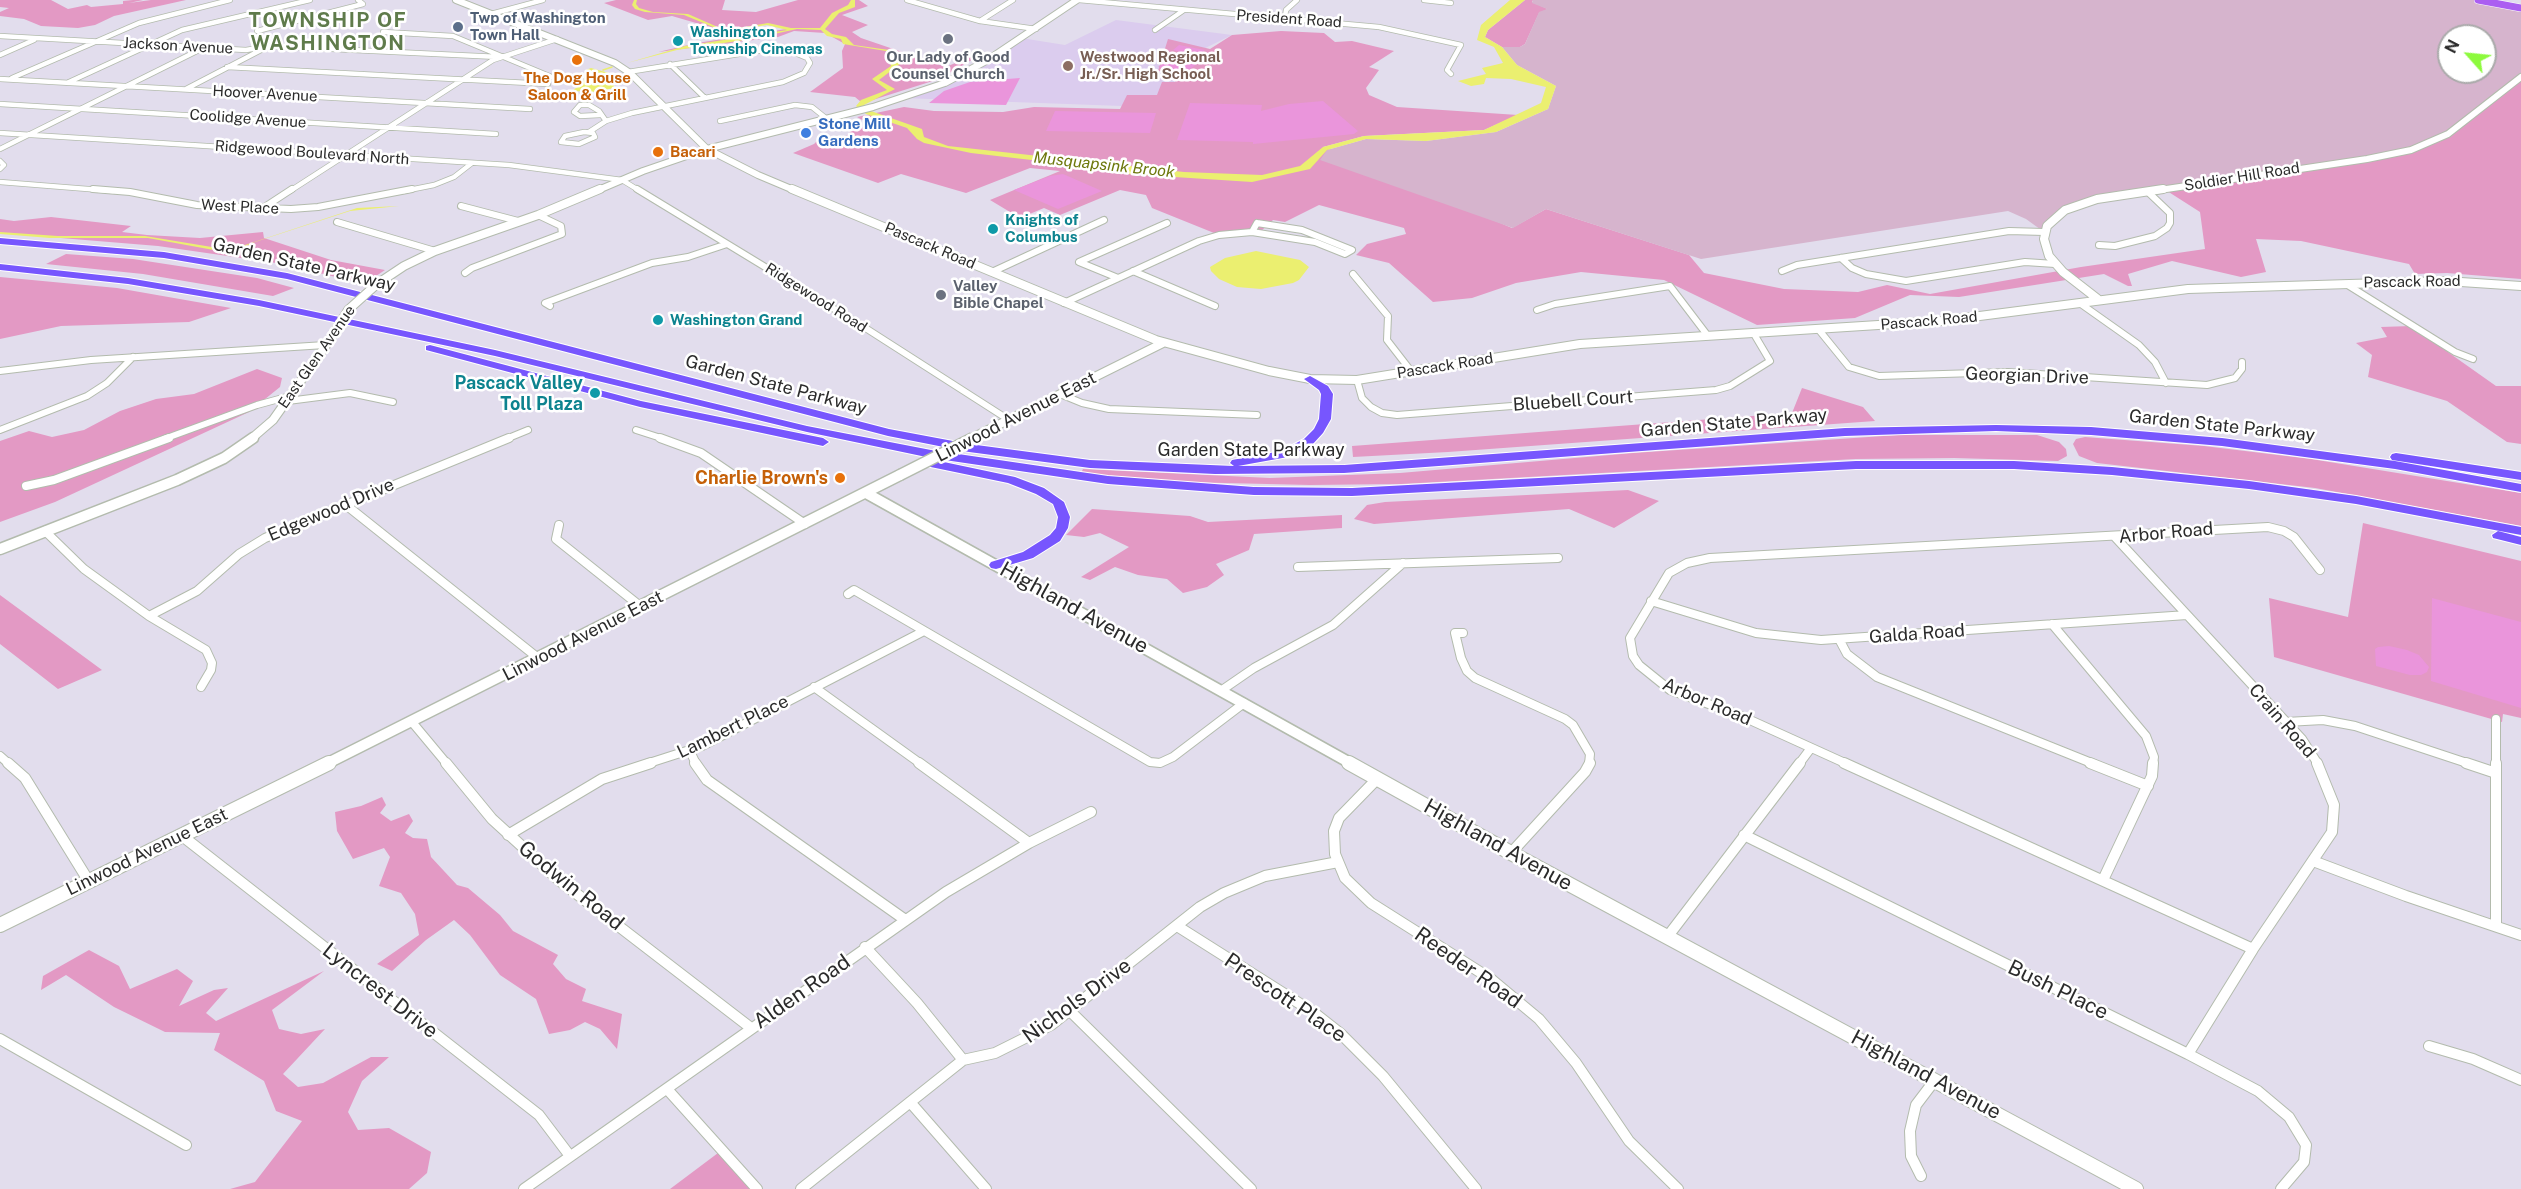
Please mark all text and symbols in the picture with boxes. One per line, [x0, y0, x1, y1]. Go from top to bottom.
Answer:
street label: President Road [1236, 6, 1342, 32]
district label: TOWNSHIP OF WASHINGTON [249, 9, 407, 56]
place label: Twp of Washington Town Hall [470, 9, 606, 44]
marker: Twp of Washington Town Hall [451, 20, 465, 34]
place label: Washington Township Cinemas [690, 23, 823, 58]
north arrow [2437, 24, 2497, 84]
marker: Our Lady of Good Counsel Church [941, 32, 955, 46]
street label: Jackson Avenue [122, 34, 234, 58]
marker: Washington Township Cinemas [671, 34, 685, 48]
text: N [2441, 37, 2464, 56]
place label: Our Lady of Good Counsel Church [886, 48, 1010, 83]
place label: Westwood Regional Jr./Sr. High School [1080, 48, 1221, 83]
marker: The Dog House Saloon & Grill [570, 53, 584, 67]
marker: Westwood Regional Jr./Sr. High School [1061, 59, 1075, 73]
place label: The Dog House Saloon & Grill [523, 69, 631, 104]
street label: Hoover Avenue [212, 82, 318, 106]
street label: Coolidge Avenue [189, 106, 307, 132]
place label: Stone Mill Gardens [818, 115, 891, 150]
marker: Stone Mill Gardens [799, 126, 813, 140]
street label: Ridgewood Boulevard North [214, 137, 410, 169]
place label: Bacari [670, 143, 716, 161]
marker: Bacari [651, 145, 665, 159]
water label: Musquapsink Brook [1032, 148, 1176, 182]
street label: Soldier Hill Road [2183, 159, 2301, 195]
street label: West Place [201, 196, 279, 218]
place label: Knights of Columbus [1005, 211, 1078, 246]
street label: Pascack Road [882, 219, 978, 273]
marker: Knights of Columbus [986, 222, 1000, 236]
street label: Garden State Parkway [210, 233, 398, 297]
street label: Ridgewood Road [762, 259, 870, 337]
street label: Pascack Road [2363, 272, 2461, 292]
place label: Valley Bible Chapel [953, 277, 1044, 312]
marker: Valley Bible Chapel [934, 288, 948, 302]
street label: East Glen Avenue [275, 302, 359, 412]
street label: Pascack Road [1880, 308, 1978, 334]
place label: Washington Grand [670, 311, 802, 329]
marker: Washington Grand [651, 313, 665, 327]
street label: Garden State Parkway [683, 350, 869, 420]
street label: Pascack Road [1396, 350, 1494, 382]
street label: Georgian Drive [1965, 363, 2089, 389]
street label: Linwood Avenue East [932, 367, 1100, 467]
place label: Pascack Valley Toll Plaza [454, 372, 583, 415]
marker: Pascack Valley Toll Plaza [588, 386, 602, 400]
street label: Bluebell Court [1512, 386, 1634, 416]
street label: Garden State Parkway [1640, 404, 1828, 442]
street label: Garden State Parkway [2128, 405, 2316, 447]
street label: Garden State Parkway [1157, 439, 1345, 461]
place label: Charlie Brown's [695, 467, 828, 489]
marker: Charlie Brown's [833, 471, 847, 485]
street label: Edgewood Drive [265, 474, 397, 546]
street label: Arbor Road [2118, 518, 2214, 548]
street label: Highland Avenue [995, 557, 1153, 659]
street label: Linwood Avenue East [499, 586, 667, 686]
street label: Galda Road [1868, 620, 1966, 648]
street label: Arbor Road [1659, 674, 1755, 730]
street label: Crain Road [2244, 680, 2320, 762]
street label: Lambert Place [674, 691, 792, 763]
street label: Highland Avenue [1419, 794, 1577, 896]
street label: Linwood Avenue East [63, 803, 231, 901]
street label: Godwin Road [513, 836, 629, 936]
street label: Reeder Road [1410, 922, 1526, 1014]
street label: Lyncrest Drive [317, 938, 443, 1044]
street label: Prescott Place [1219, 948, 1351, 1048]
street label: Alden Road [749, 950, 855, 1034]
street label: Nichols Drive [1018, 953, 1136, 1049]
street label: Bush Place [2004, 955, 2112, 1025]
street label: Highland Avenue [1847, 1025, 2005, 1125]

